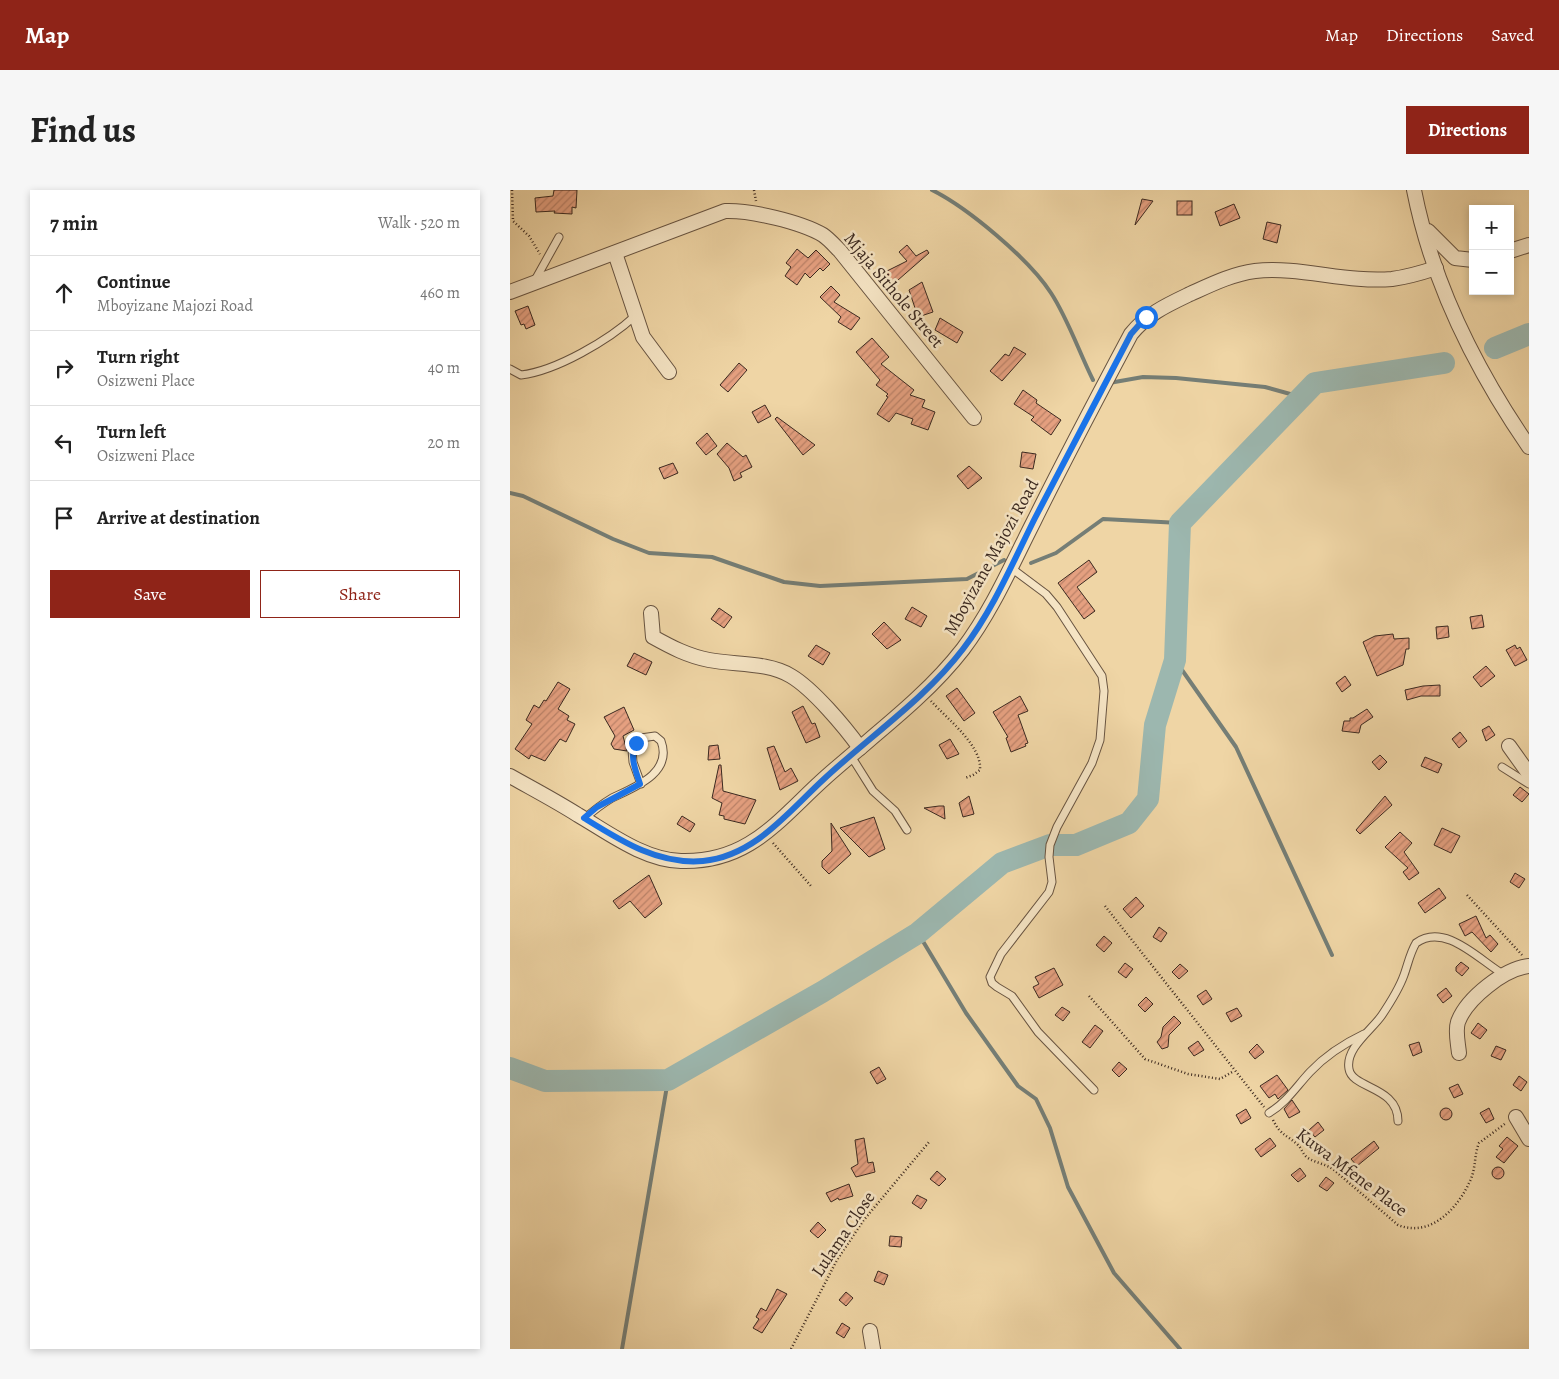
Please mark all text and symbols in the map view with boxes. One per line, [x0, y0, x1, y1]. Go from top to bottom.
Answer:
text: Map [25, 19, 69, 51]
text: Map [1325, 23, 1358, 47]
text: Directions [1386, 23, 1463, 47]
text: Saved [1491, 23, 1534, 47]
text: Find us [30, 106, 136, 154]
button: Directions [1406, 106, 1529, 154]
map controls [1469, 205, 1514, 295]
button: + [1469, 205, 1514, 250]
text: 7 min [50, 209, 98, 237]
text: Walk · 520 m [378, 212, 460, 234]
street label: Mjaja Sithole Street [839, 227, 949, 353]
button: − [1469, 250, 1514, 295]
text: Continue [97, 269, 171, 295]
icon: ahead [50, 279, 78, 307]
text: 460 m [420, 282, 460, 304]
text: Mboyizane Majozi Road [97, 295, 253, 317]
route start [1135, 306, 1158, 329]
text: Turn right [97, 344, 179, 370]
icon: right [50, 354, 78, 382]
text: 40 m [428, 357, 460, 379]
text: Osizweni Place [97, 370, 195, 392]
text: Turn left [97, 419, 166, 445]
icon: left [50, 429, 78, 457]
text: 20 m [427, 432, 460, 454]
text: Osizweni Place [97, 445, 195, 467]
street label: Mboyizane Majozi Road [938, 474, 1044, 640]
icon: arrive [50, 504, 78, 532]
text: Arrive at destination [97, 505, 260, 531]
button: Save [50, 570, 250, 618]
button: Share [260, 570, 460, 618]
route end [625, 732, 648, 755]
street label: Kuwa Mfene Place [1291, 1122, 1413, 1222]
street label: Lulama Close [806, 1186, 880, 1282]

